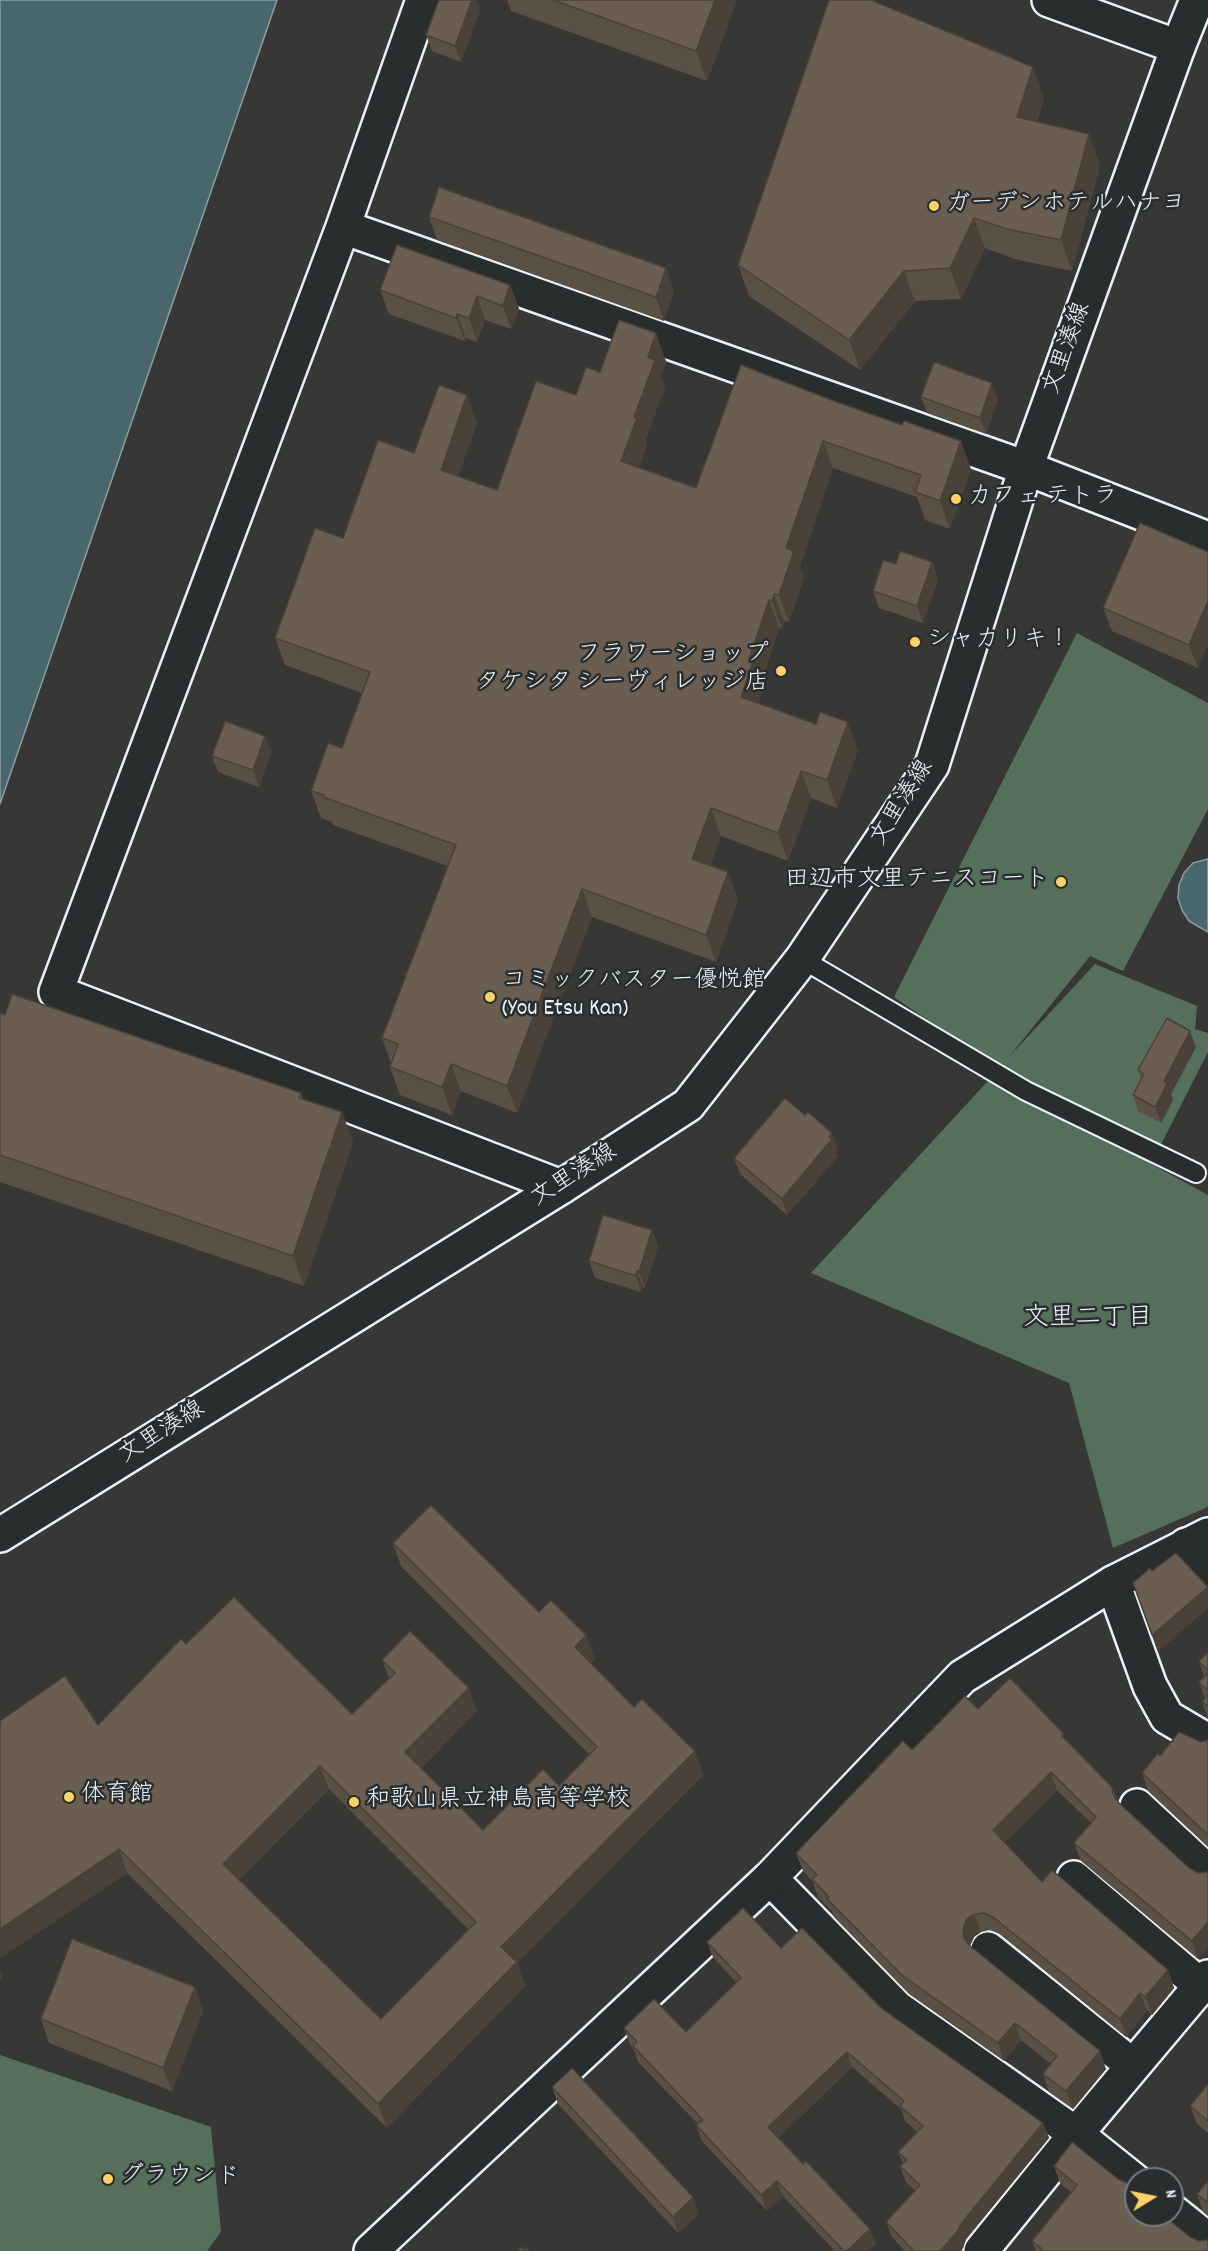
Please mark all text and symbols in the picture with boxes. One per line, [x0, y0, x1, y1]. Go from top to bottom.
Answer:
place label: ガーデンホテルハナヨ [946, 192, 1186, 220]
marker: ガーデンホテルハナヨ [927, 199, 941, 213]
street label: 文里湊線 [1039, 299, 1099, 399]
place label: カフェ テトラ [968, 485, 1117, 513]
marker: カフェ テトラ [949, 492, 963, 506]
place label: シャカリキ！ [927, 628, 1071, 656]
marker: シャカリキ！ [908, 635, 922, 649]
place label: フラワーショップ タケシタ シーヴィレッジ店 [476, 643, 769, 699]
marker: フラワーショップ タケシタ シーヴィレッジ店 [774, 664, 788, 678]
street label: 文里湊線 [866, 756, 942, 852]
place label: 田辺市文里テニスコート [785, 868, 1049, 896]
marker: 田辺市文里テニスコート [1054, 875, 1068, 889]
place label: コミックバスター優悦館 (You Etsu Kan) [502, 969, 766, 1025]
marker: コミックバスター優悦館 (You Etsu Kan) [483, 990, 497, 1004]
street label: 文里湊線 [527, 1139, 623, 1215]
district label: 文里二丁目 [1023, 1304, 1153, 1336]
street label: 文里湊線 [115, 1396, 211, 1472]
place label: 体育館 [81, 1783, 153, 1811]
place label: 和歌山県立神島高等学校 [366, 1788, 630, 1816]
marker: 体育館 [62, 1790, 76, 1804]
marker: 和歌山県立神島高等学校 [347, 1795, 361, 1809]
place label: グラウンド [120, 2165, 240, 2193]
north arrow [1124, 2167, 1184, 2227]
marker: グラウンド [101, 2172, 115, 2186]
text: N [1158, 2188, 1182, 2200]

